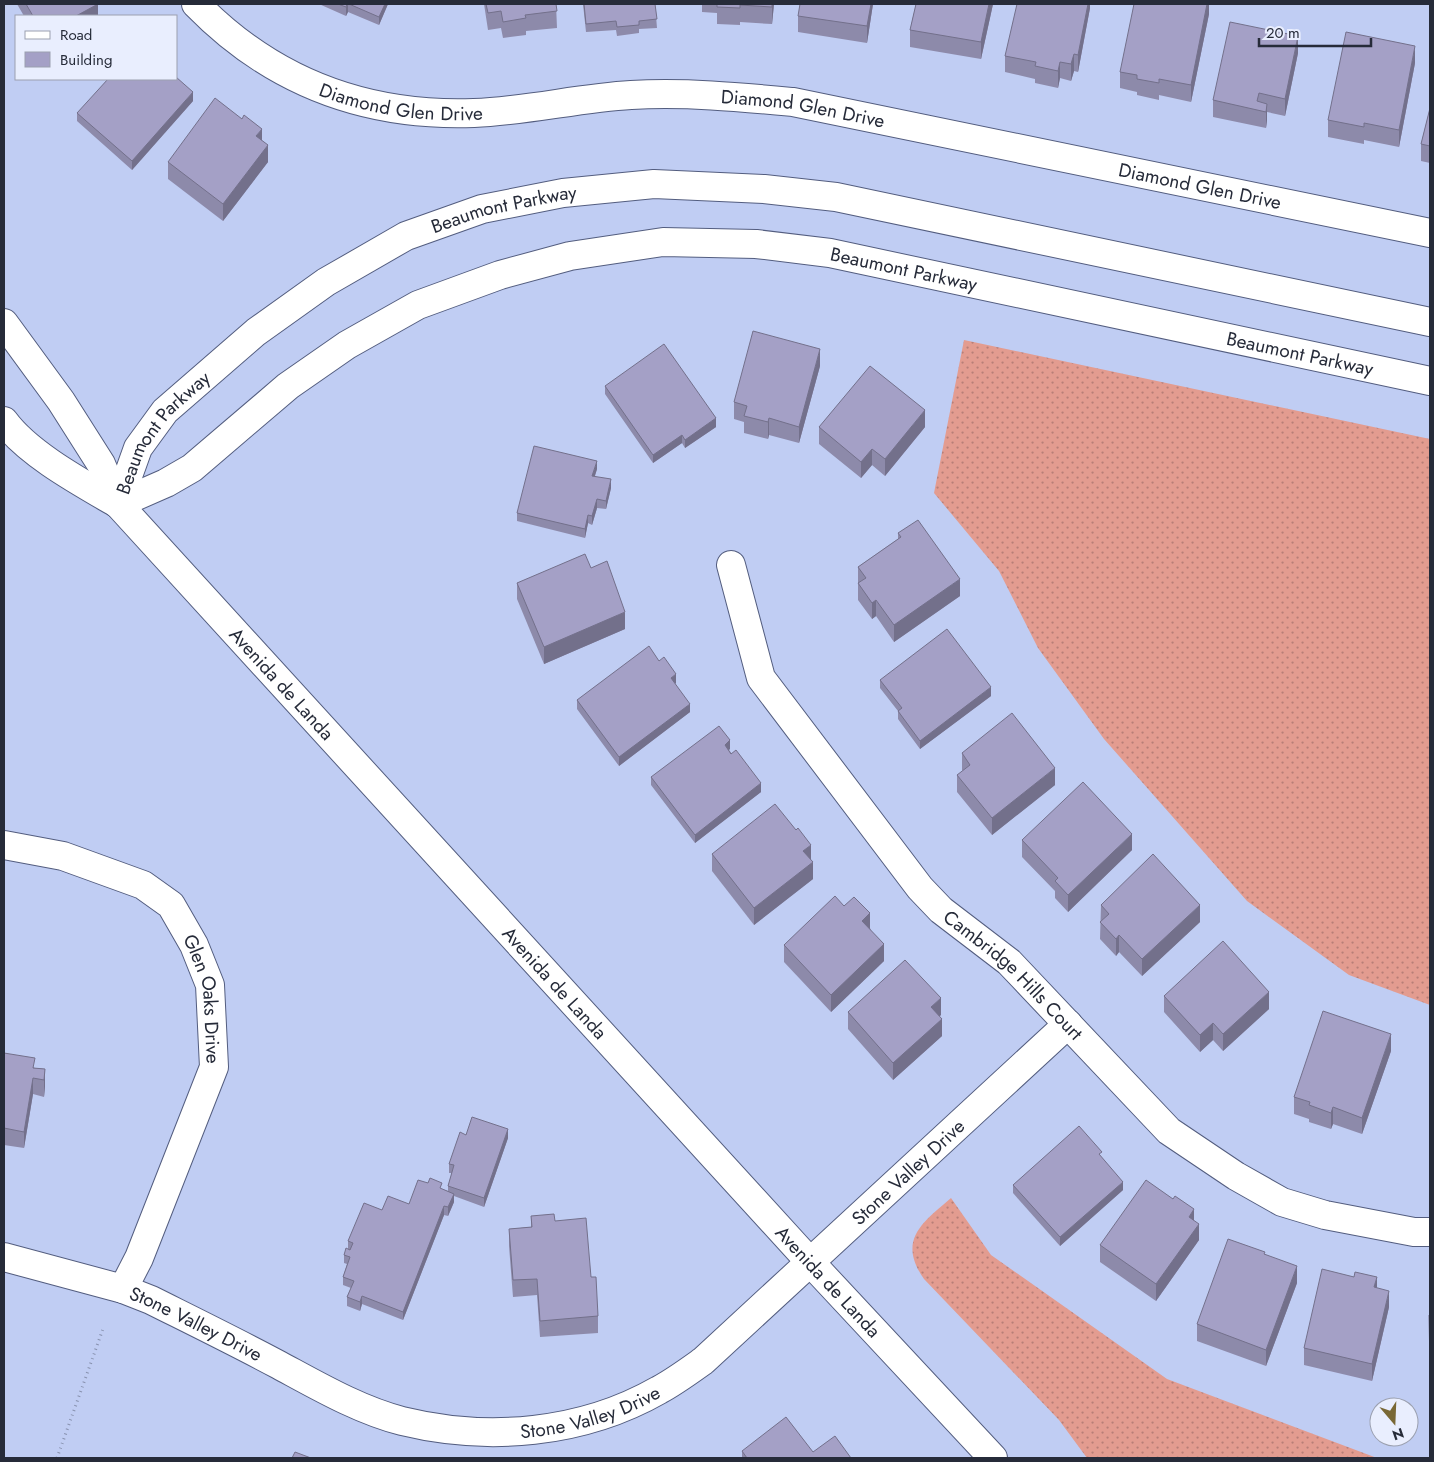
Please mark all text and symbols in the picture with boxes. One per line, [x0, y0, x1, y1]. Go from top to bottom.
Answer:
legend [15, 15, 178, 80]
scale bar [1259, 15, 1372, 47]
text: 20 m [1266, 22, 1300, 44]
text: Road [60, 24, 92, 46]
text: Building [60, 49, 112, 71]
street label: Diamond Glen Drive [315, 76, 484, 127]
street label: Diamond Glen Drive [720, 83, 887, 134]
street label: Diamond Glen Drive [1116, 156, 1284, 216]
street label: Beaumont Parkway [427, 178, 578, 240]
street label: Beaumont Parkway [828, 240, 980, 298]
street label: Beaumont Parkway [1224, 324, 1376, 382]
street label: Beaumont Parkway [109, 364, 216, 498]
street label: Avenida de Landa [223, 621, 340, 746]
street label: Cambridge Hills Court [938, 903, 1090, 1046]
street label: Avenida de Landa [496, 920, 614, 1045]
street label: Glen Oaks Drive [177, 929, 227, 1064]
street label: Stone Valley Drive [845, 1113, 971, 1231]
street label: Avenida de Landa [770, 1219, 887, 1343]
street label: Stone Valley Drive [126, 1279, 267, 1368]
street label: Stone Valley Drive [519, 1378, 665, 1445]
north arrow [1369, 1397, 1419, 1447]
text: N [1390, 1423, 1407, 1446]

